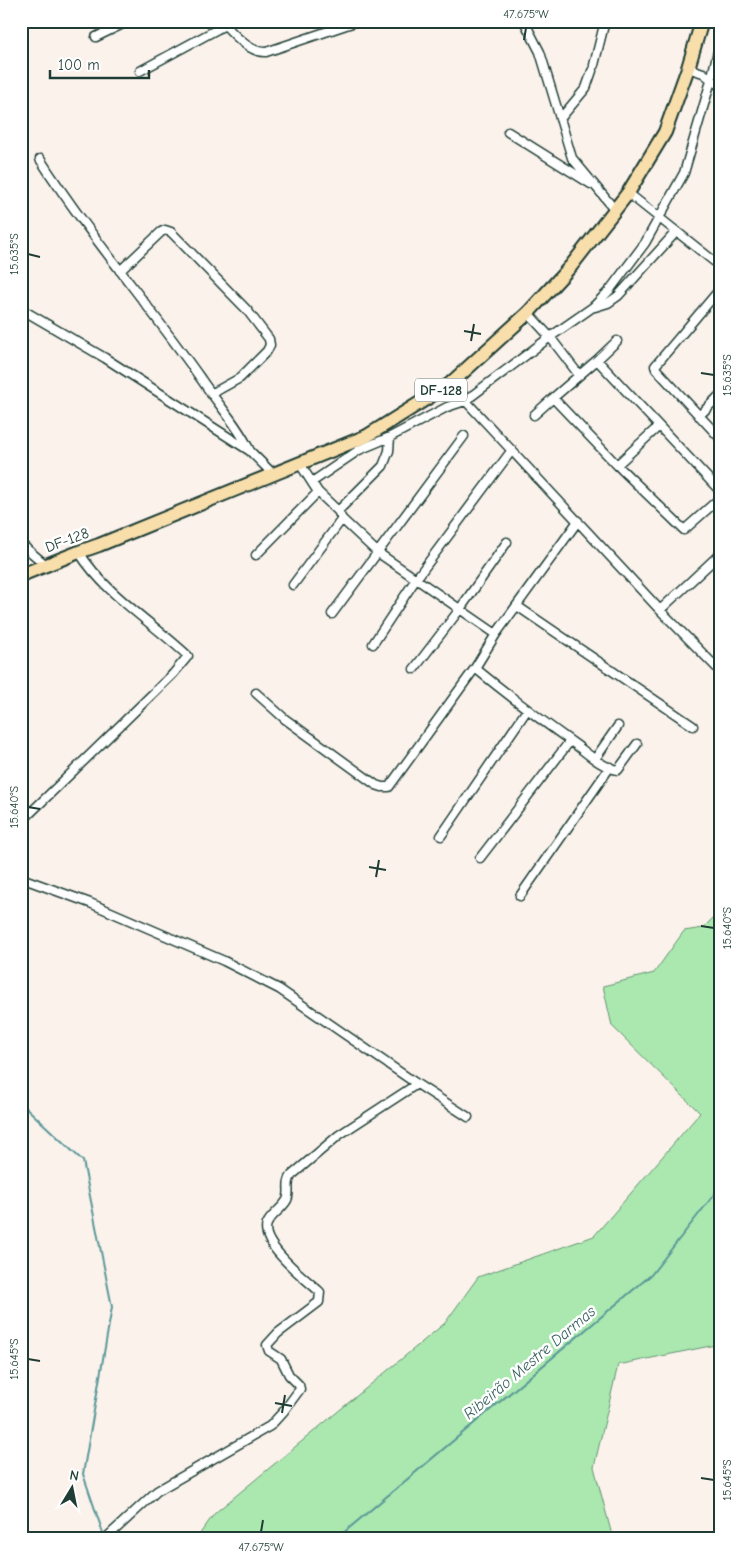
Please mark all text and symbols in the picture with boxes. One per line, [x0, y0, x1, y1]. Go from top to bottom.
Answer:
text: 47.675°W [503, 7, 549, 21]
scale bar [50, 48, 149, 80]
text: 100 m [58, 56, 100, 74]
text: 15.635°S [7, 233, 21, 275]
text: 15.635°S [720, 354, 734, 396]
road number: DF-128 [415, 378, 467, 402]
street label: DF-128 [43, 524, 91, 556]
text: 15.640°S [7, 785, 21, 828]
text: 15.640°S [720, 906, 734, 949]
water label: Ribeirão Mestre Darmas [460, 1302, 599, 1423]
text: 15.645°S [7, 1338, 21, 1380]
text: 15.645°S [720, 1459, 734, 1501]
north arrow [48, 1462, 98, 1512]
text: N [68, 1467, 80, 1485]
text: 47.675°W [238, 1540, 284, 1554]

